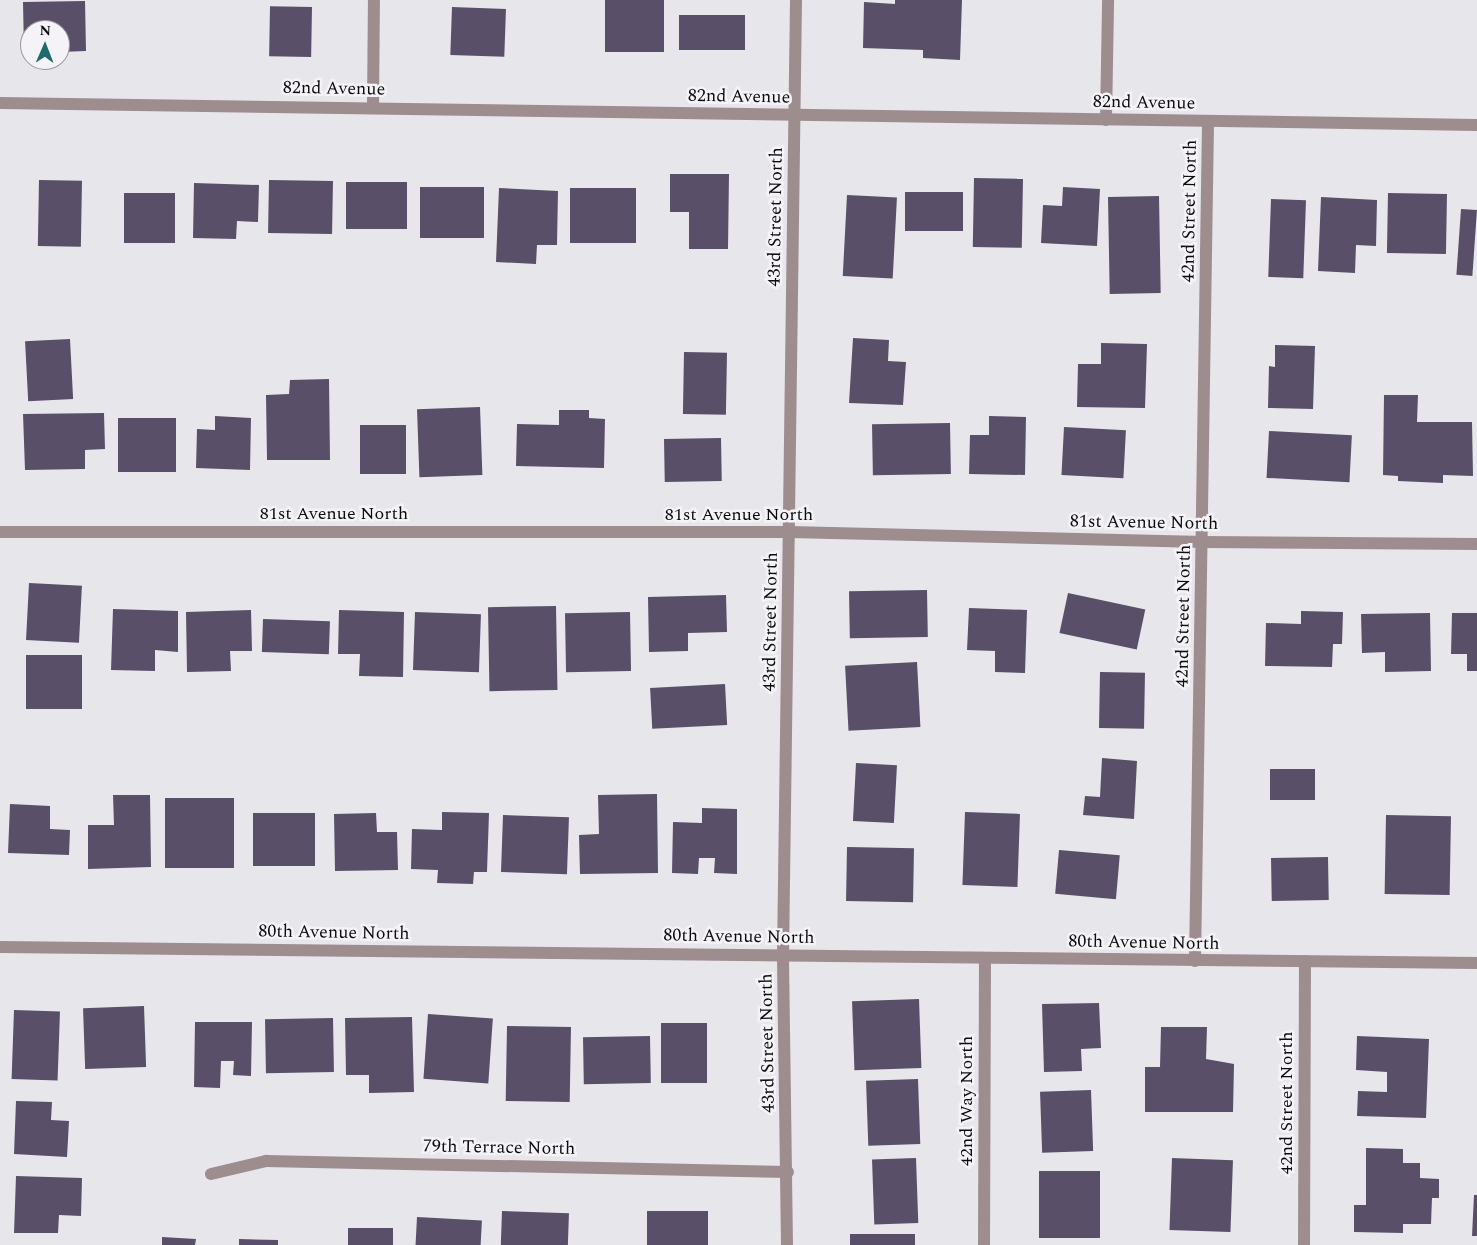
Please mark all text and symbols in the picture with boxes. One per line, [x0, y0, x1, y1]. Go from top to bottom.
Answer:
north arrow [20, 20, 70, 70]
text: N [39, 20, 51, 41]
street label: 82nd Avenue [283, 77, 385, 101]
street label: 82nd Avenue [688, 85, 790, 109]
street label: 82nd Avenue [1093, 91, 1195, 115]
street label: 42nd Street North [1178, 139, 1202, 283]
street label: 43rd Street North [764, 147, 788, 287]
street label: 81st Avenue North [260, 503, 408, 525]
street label: 81st Avenue North [665, 504, 813, 526]
street label: 81st Avenue North [1070, 511, 1218, 535]
street label: 42nd Street North [1172, 544, 1196, 688]
street label: 43rd Street North [759, 552, 783, 692]
street label: 80th Avenue North [258, 921, 410, 945]
street label: 80th Avenue North [663, 925, 815, 949]
street label: 80th Avenue North [1068, 931, 1220, 955]
street label: 43rd Street North [756, 973, 780, 1113]
street label: 42nd Street North [1276, 1032, 1298, 1174]
street label: 42nd Way North [956, 1036, 978, 1166]
street label: 79th Terrace North [423, 1136, 575, 1160]

